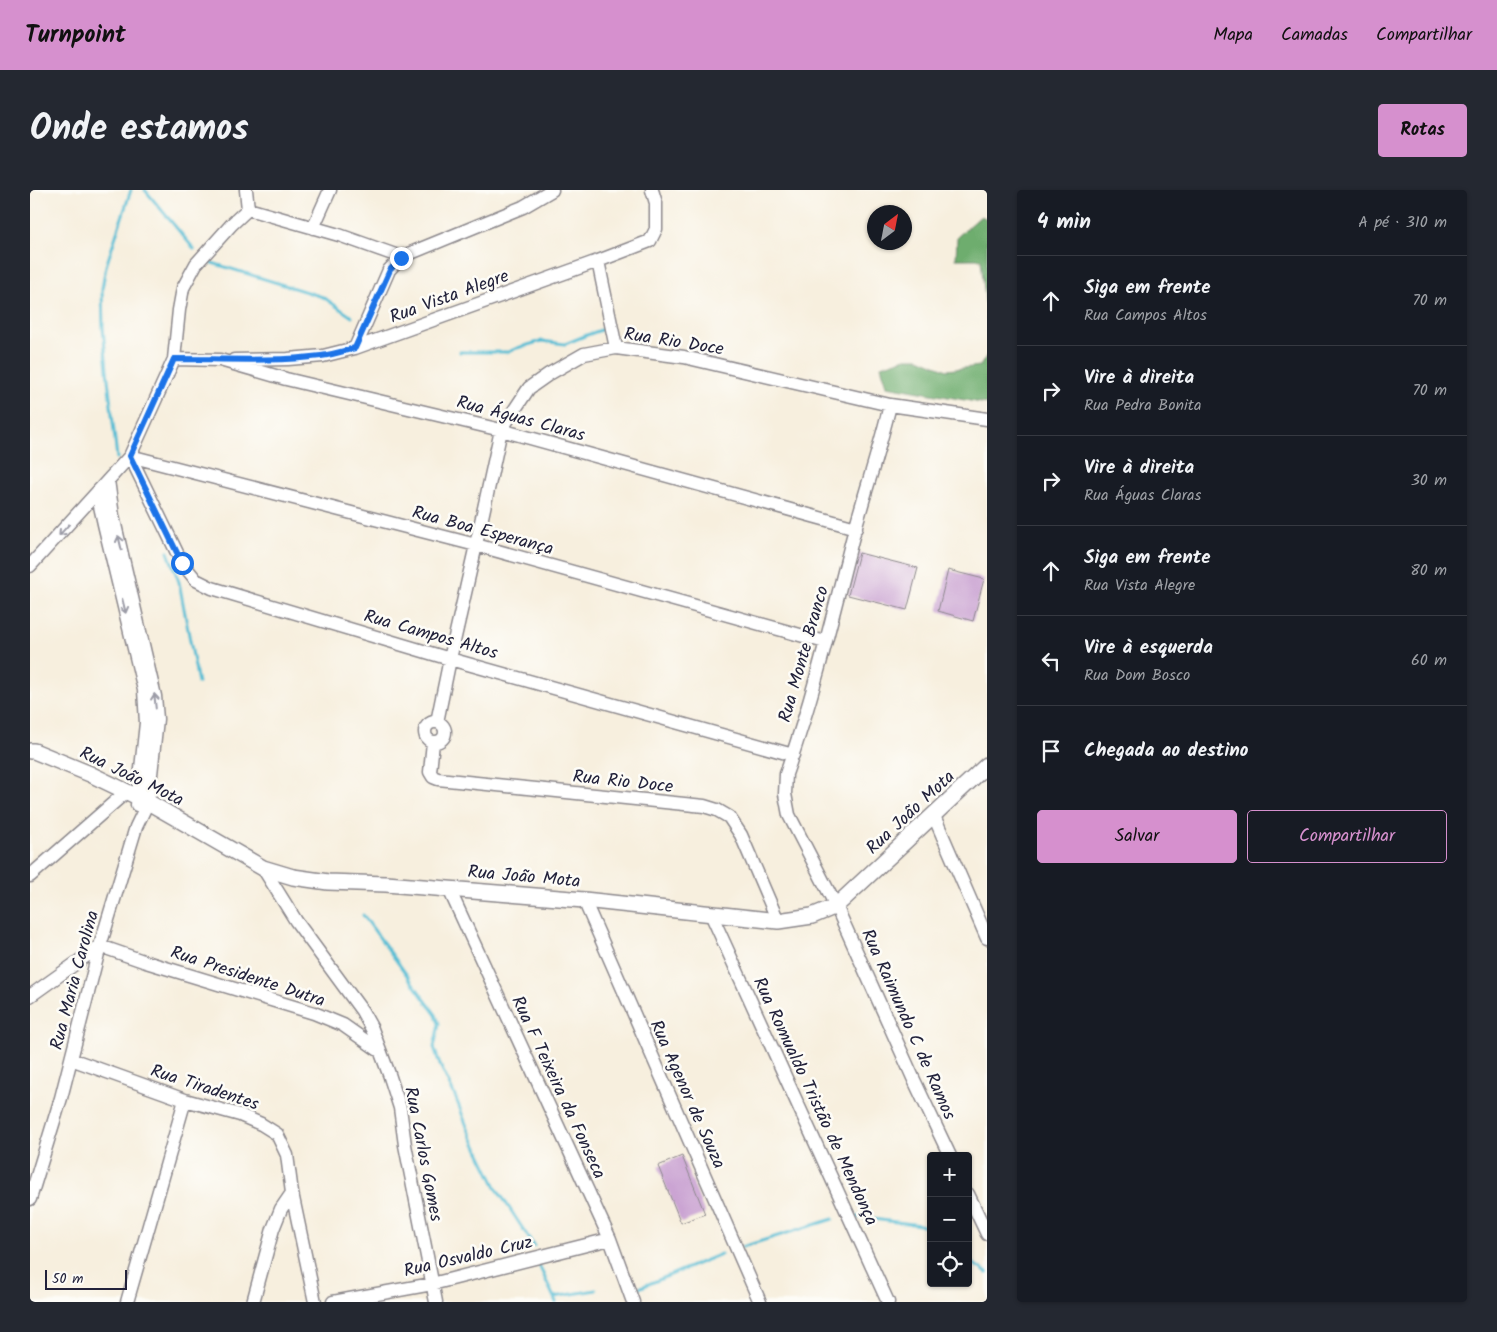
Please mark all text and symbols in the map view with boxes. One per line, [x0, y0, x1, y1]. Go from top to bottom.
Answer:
text: Turnpoint [25, 16, 126, 55]
text: Mapa [1213, 21, 1253, 50]
text: Camadas [1281, 21, 1348, 50]
text: Compartilhar [1376, 21, 1472, 50]
text: Onde estamos [30, 102, 249, 158]
button: Rotas [1378, 104, 1467, 157]
north arrow [867, 205, 912, 250]
text: 4 min [1037, 206, 1091, 239]
text: A pé · 310 m [1358, 210, 1447, 235]
route end [390, 247, 413, 270]
street label: Rua Vista Alegre [386, 262, 513, 332]
text: Siga em frente [1084, 273, 1211, 303]
icon: ahead [1037, 287, 1065, 315]
text: 70 m [1412, 288, 1447, 313]
text: Rua Campos Altos [1084, 303, 1207, 328]
street label: Rua Rio Doce [622, 320, 726, 365]
text: Vire à direita [1084, 363, 1194, 393]
icon: right [1037, 377, 1065, 405]
text: 70 m [1412, 378, 1447, 403]
street label: Rua Águas Claras [453, 388, 588, 451]
text: Rua Pedra Bonita [1084, 393, 1202, 418]
text: Vire à direita [1084, 453, 1194, 483]
icon: right [1037, 467, 1065, 495]
text: 30 m [1411, 468, 1447, 493]
text: Rua Águas Claras [1084, 483, 1201, 508]
street label: Rua Boa Esperança [409, 499, 557, 564]
one-way arrow [58, 523, 70, 536]
one-way arrow [115, 535, 124, 551]
text: Siga em frente [1084, 543, 1211, 573]
route start [171, 552, 194, 575]
icon: ahead [1037, 557, 1065, 585]
text: 80 m [1410, 558, 1447, 583]
text: Rua Vista Alegre [1084, 573, 1195, 598]
street label: Rua Monte Branco [771, 583, 838, 726]
one-way arrow [120, 597, 129, 613]
street label: Rua Campos Altos [360, 602, 501, 669]
text: Vire à esquerda [1084, 633, 1213, 663]
icon: left [1037, 647, 1065, 675]
text: 60 m [1411, 648, 1447, 673]
text: Rua Dom Bosco [1084, 663, 1190, 688]
one-way arrow [150, 694, 160, 710]
text: Chegada ao destino [1084, 736, 1249, 766]
icon: arrive [1037, 737, 1065, 765]
street label: Rua João Mota [74, 740, 189, 815]
street label: Rua Rio Doce [571, 763, 675, 802]
street label: Rua João Mota [860, 764, 962, 862]
button: Salvar [1037, 810, 1237, 863]
button: Compartilhar [1247, 810, 1447, 863]
street label: Rua João Mota [466, 858, 581, 897]
street label: Rua Maria Carolina [43, 907, 108, 1053]
street label: Rua Raimundo C de Ramos [852, 924, 963, 1125]
street label: Rua Presidente Dutra [166, 939, 329, 1016]
street label: Rua Romualdo Tristão de Mendonça [744, 972, 885, 1231]
street label: Rua F Teixeira da Fonseca [502, 991, 613, 1184]
street label: Rua Agenor de Souza [641, 1015, 732, 1174]
street label: Rua Tiradentes [147, 1057, 263, 1120]
street label: Rua Carlos Gomes [395, 1084, 450, 1224]
map controls [927, 1152, 972, 1287]
button: + [927, 1152, 972, 1197]
button: − [927, 1197, 972, 1242]
street label: Rua Osvaldo Cruz [401, 1229, 536, 1286]
button: locate [927, 1242, 972, 1287]
scale bar [45, 1267, 128, 1290]
text: 50 m [52, 1268, 83, 1290]

